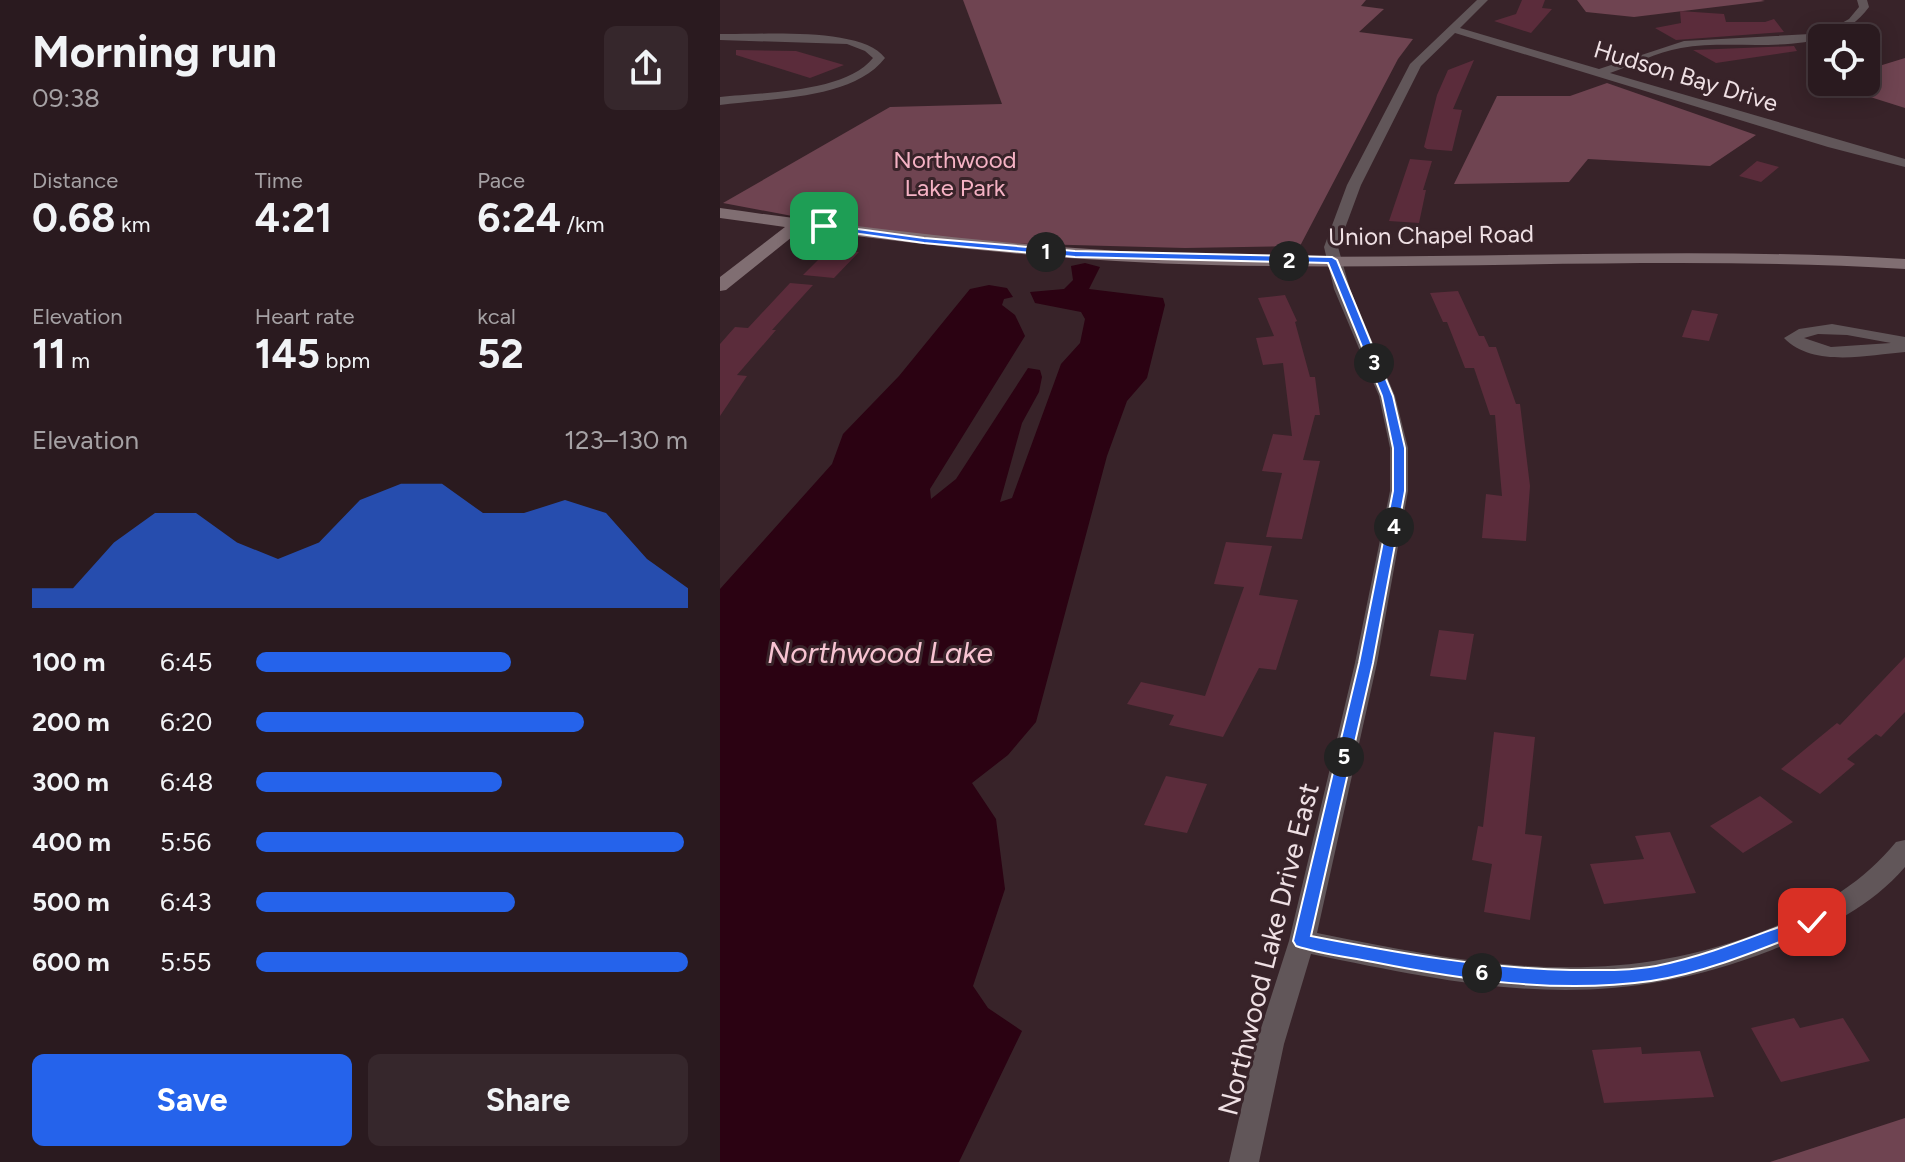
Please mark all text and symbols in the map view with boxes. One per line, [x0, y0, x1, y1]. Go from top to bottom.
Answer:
map controls [1808, 24, 1880, 96]
button: locate [1808, 24, 1880, 96]
text: Morning run [32, 25, 277, 78]
button: share [604, 26, 688, 110]
street label: Hudson Bay Drive [1591, 34, 1781, 118]
text: 09:38 [32, 82, 100, 114]
park label: Northwood Lake Park [893, 145, 1017, 202]
text: Distance [32, 167, 118, 194]
text: Time [255, 167, 303, 194]
text: Pace [477, 167, 525, 194]
pin [790, 192, 858, 260]
text: 0.68 [32, 194, 116, 242]
text: 4:21 [255, 194, 332, 242]
text: 6:24 [477, 194, 561, 242]
icon: arrive [802, 204, 846, 248]
text: km [116, 211, 150, 238]
text: /km [561, 211, 604, 238]
street label: Union Chapel Road [1328, 219, 1534, 251]
pin: 1 [1026, 232, 1066, 272]
text: 1 [1041, 238, 1051, 265]
pin: 2 [1269, 241, 1309, 281]
text: 2 [1283, 247, 1295, 274]
text: Elevation [32, 303, 122, 330]
text: Heart rate [255, 303, 355, 330]
text: kcal [477, 303, 516, 330]
text: 11 [32, 330, 66, 378]
text: 145 [255, 330, 320, 378]
text: 52 [477, 330, 524, 378]
pin: 3 [1354, 343, 1394, 383]
text: m [66, 347, 90, 374]
text: bpm [320, 347, 370, 374]
text: 3 [1368, 349, 1380, 376]
text: Elevation [32, 424, 139, 456]
text: 123–130 m [564, 424, 688, 456]
pin: 4 [1374, 507, 1414, 547]
text: 4 [1387, 513, 1401, 540]
water label: Northwood Lake [767, 634, 993, 671]
text: 100 m [32, 646, 106, 678]
text: 6:45 [160, 646, 212, 678]
text: 200 m [32, 706, 110, 738]
text: 6:20 [160, 706, 213, 738]
pin: 5 [1324, 737, 1364, 777]
text: 5 [1338, 743, 1350, 770]
text: 300 m [32, 766, 109, 798]
text: 6:48 [160, 766, 213, 798]
street label: Northwood Lake Drive East [1210, 779, 1326, 1119]
text: 400 m [32, 826, 111, 858]
text: 5:56 [160, 826, 211, 858]
text: 500 m [32, 886, 110, 918]
text: 6:43 [160, 886, 212, 918]
pin [1778, 888, 1846, 956]
icon: check [1790, 900, 1834, 944]
text: 600 m [32, 946, 110, 978]
text: 5:55 [160, 946, 211, 978]
pin: 6 [1462, 953, 1502, 993]
text: 6 [1476, 959, 1488, 986]
button: Save [32, 1054, 352, 1146]
button: Share [368, 1054, 688, 1146]

